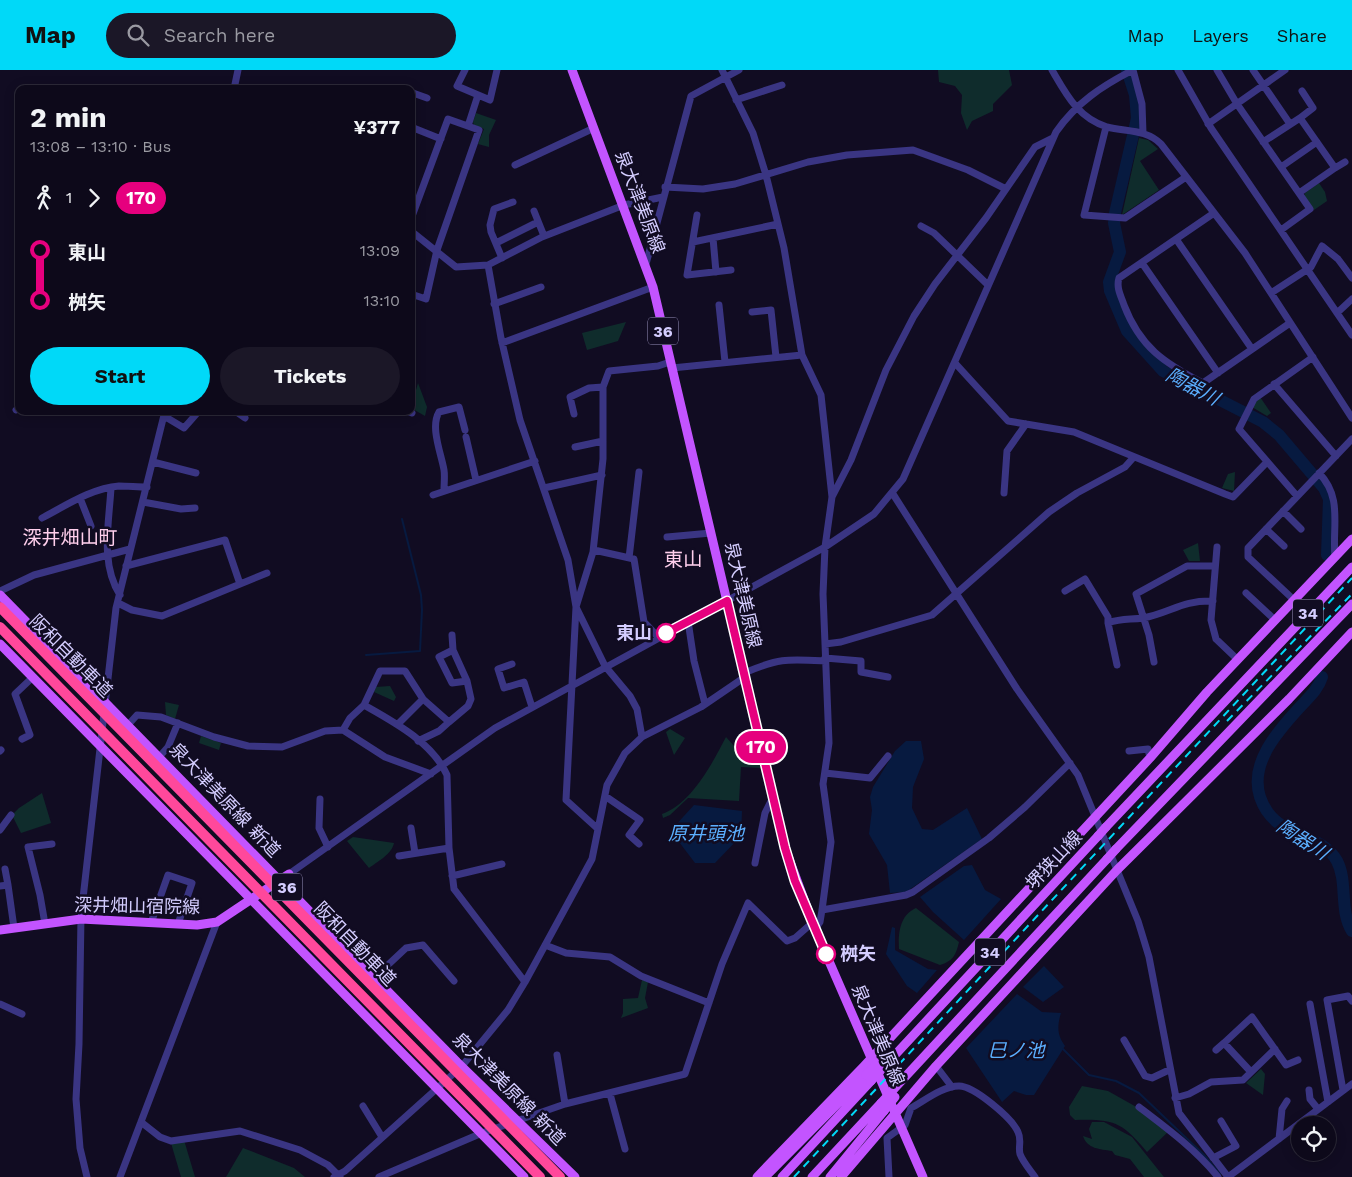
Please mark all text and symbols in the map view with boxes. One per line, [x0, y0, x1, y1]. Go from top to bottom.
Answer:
search box [106, 13, 456, 58]
text: Map [25, 21, 76, 49]
icon: search [124, 21, 152, 49]
text: Search here [164, 24, 275, 47]
text: Map [1127, 25, 1164, 46]
text: Layers [1192, 25, 1249, 46]
text: Share [1277, 25, 1327, 46]
text: 2 min [30, 101, 107, 134]
text: ¥377 [354, 116, 400, 139]
text: 13:08 – 13:10 · Bus [30, 137, 171, 156]
street label: 泉大津美原線 [611, 148, 670, 256]
icon: walk [30, 184, 58, 212]
icon: forward [80, 184, 108, 212]
text: 170 [126, 187, 156, 208]
text: 1 [66, 188, 72, 207]
text: 東山 [68, 241, 106, 264]
text: 13:09 [360, 241, 400, 260]
text: 桝矢 [68, 291, 106, 314]
text: 13:10 [364, 291, 400, 310]
road number: 36 [648, 318, 678, 344]
button: Start [30, 347, 210, 405]
button: Tickets [220, 347, 400, 405]
water label: 陶器川 [1162, 363, 1225, 411]
district label: 深井畑山町 [22, 526, 118, 549]
street label: 泉大津美原線 [721, 540, 766, 650]
district label: 東山 [664, 548, 702, 571]
road number: 34 [1293, 600, 1323, 626]
street label: 阪和自動車道 [26, 610, 117, 701]
place label: 東山 [616, 622, 652, 643]
marker: 東山 [656, 623, 676, 643]
line badge: 170 [732, 731, 790, 763]
text: 170 [746, 736, 776, 757]
street label: 泉大津美原線 新道 [166, 738, 285, 861]
water label: 陶器川 [1273, 814, 1335, 866]
water label: 原井頭池 [668, 822, 746, 845]
street label: 堺狭山線 [1021, 826, 1086, 893]
road number: 36 [272, 874, 302, 900]
street label: 深井畑山宿院線 [74, 894, 200, 917]
street label: 阪和自動車道 [310, 898, 400, 990]
road number: 34 [975, 939, 1005, 966]
place label: 桝矢 [840, 943, 876, 964]
marker: 桝矢 [816, 944, 836, 964]
street label: 泉大津美原線 [848, 981, 909, 1089]
street label: 泉大津美原線 新道 [449, 1028, 570, 1149]
water label: 巳ノ池 [987, 1039, 1046, 1062]
map controls [1291, 1116, 1336, 1161]
button: locate [1291, 1116, 1336, 1161]

